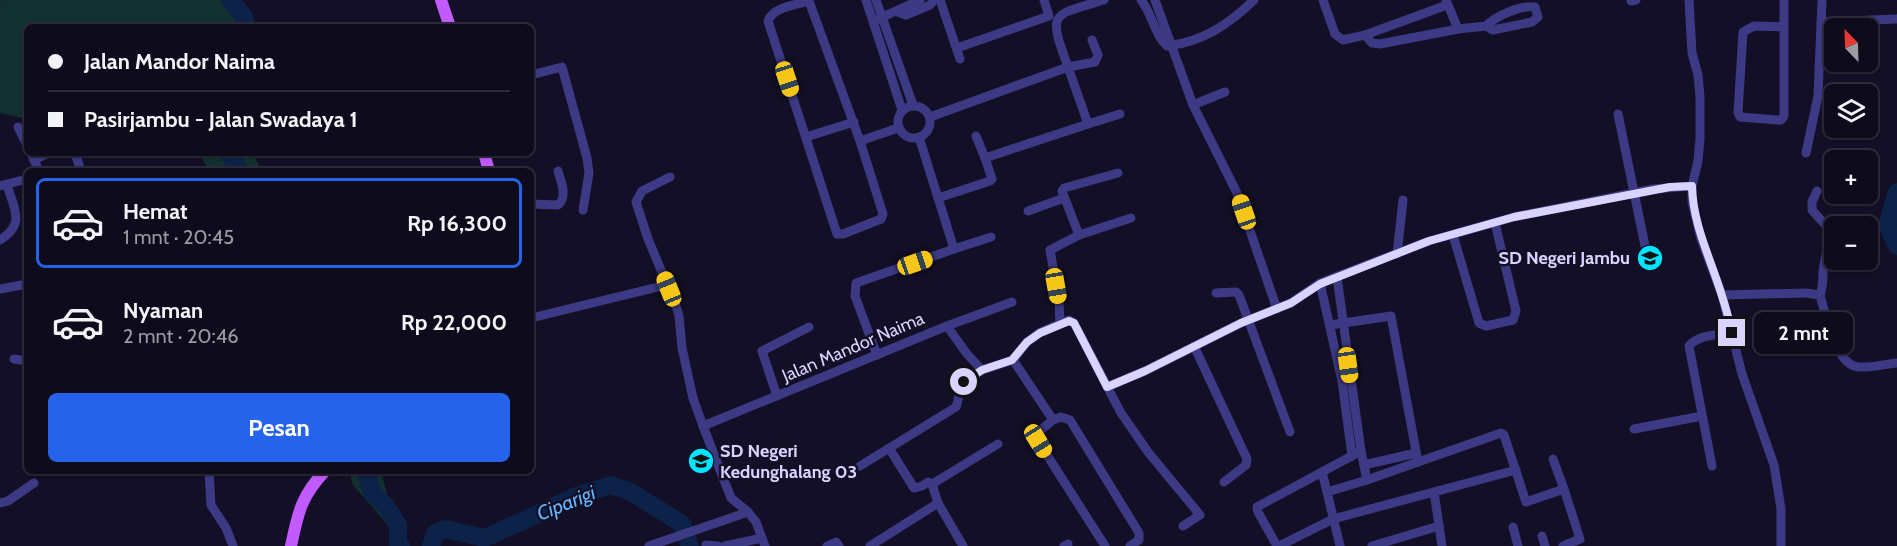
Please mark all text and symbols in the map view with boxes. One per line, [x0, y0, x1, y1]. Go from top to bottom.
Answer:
north arrow [1824, 18, 1878, 72]
map controls [1824, 18, 1878, 270]
text: Jalan Mandor Naima [84, 48, 275, 75]
car [773, 59, 801, 99]
button: layers [1824, 84, 1878, 138]
text: Pasirjambu - Jalan Swadaya 1 [84, 106, 358, 133]
button: + [1824, 150, 1878, 204]
car [1230, 192, 1258, 232]
icon: car [51, 196, 105, 250]
text: Hemat [123, 198, 188, 225]
text: Rp 16,300 [407, 210, 507, 237]
button: − [1824, 216, 1878, 270]
text: 1 mnt · 20:45 [123, 225, 234, 249]
school or university icon: SD Negeri Jambu [1635, 243, 1665, 273]
place label: SD Negeri Jambu [1499, 247, 1630, 269]
car [895, 249, 935, 277]
car [1044, 267, 1068, 305]
car [654, 269, 684, 309]
icon: car [51, 295, 105, 349]
text: Nyaman [123, 297, 203, 324]
street label: Jalan Mandor Naima [778, 307, 928, 387]
text: Rp 22,000 [401, 309, 507, 336]
callout: 2 mnt [1753, 312, 1852, 354]
route end [1718, 319, 1745, 346]
text: 2 mnt [1778, 321, 1829, 345]
text: 2 mnt · 20:46 [123, 324, 239, 348]
car [1337, 346, 1359, 384]
route start [950, 368, 977, 395]
button: Pesan [48, 393, 510, 462]
car [1021, 421, 1055, 461]
place label: SD Negeri Kedunghalang 03 [720, 440, 857, 483]
school or university icon: SD Negeri Kedunghalang 03 [686, 446, 716, 476]
water label: Ciparigi [533, 480, 600, 526]

